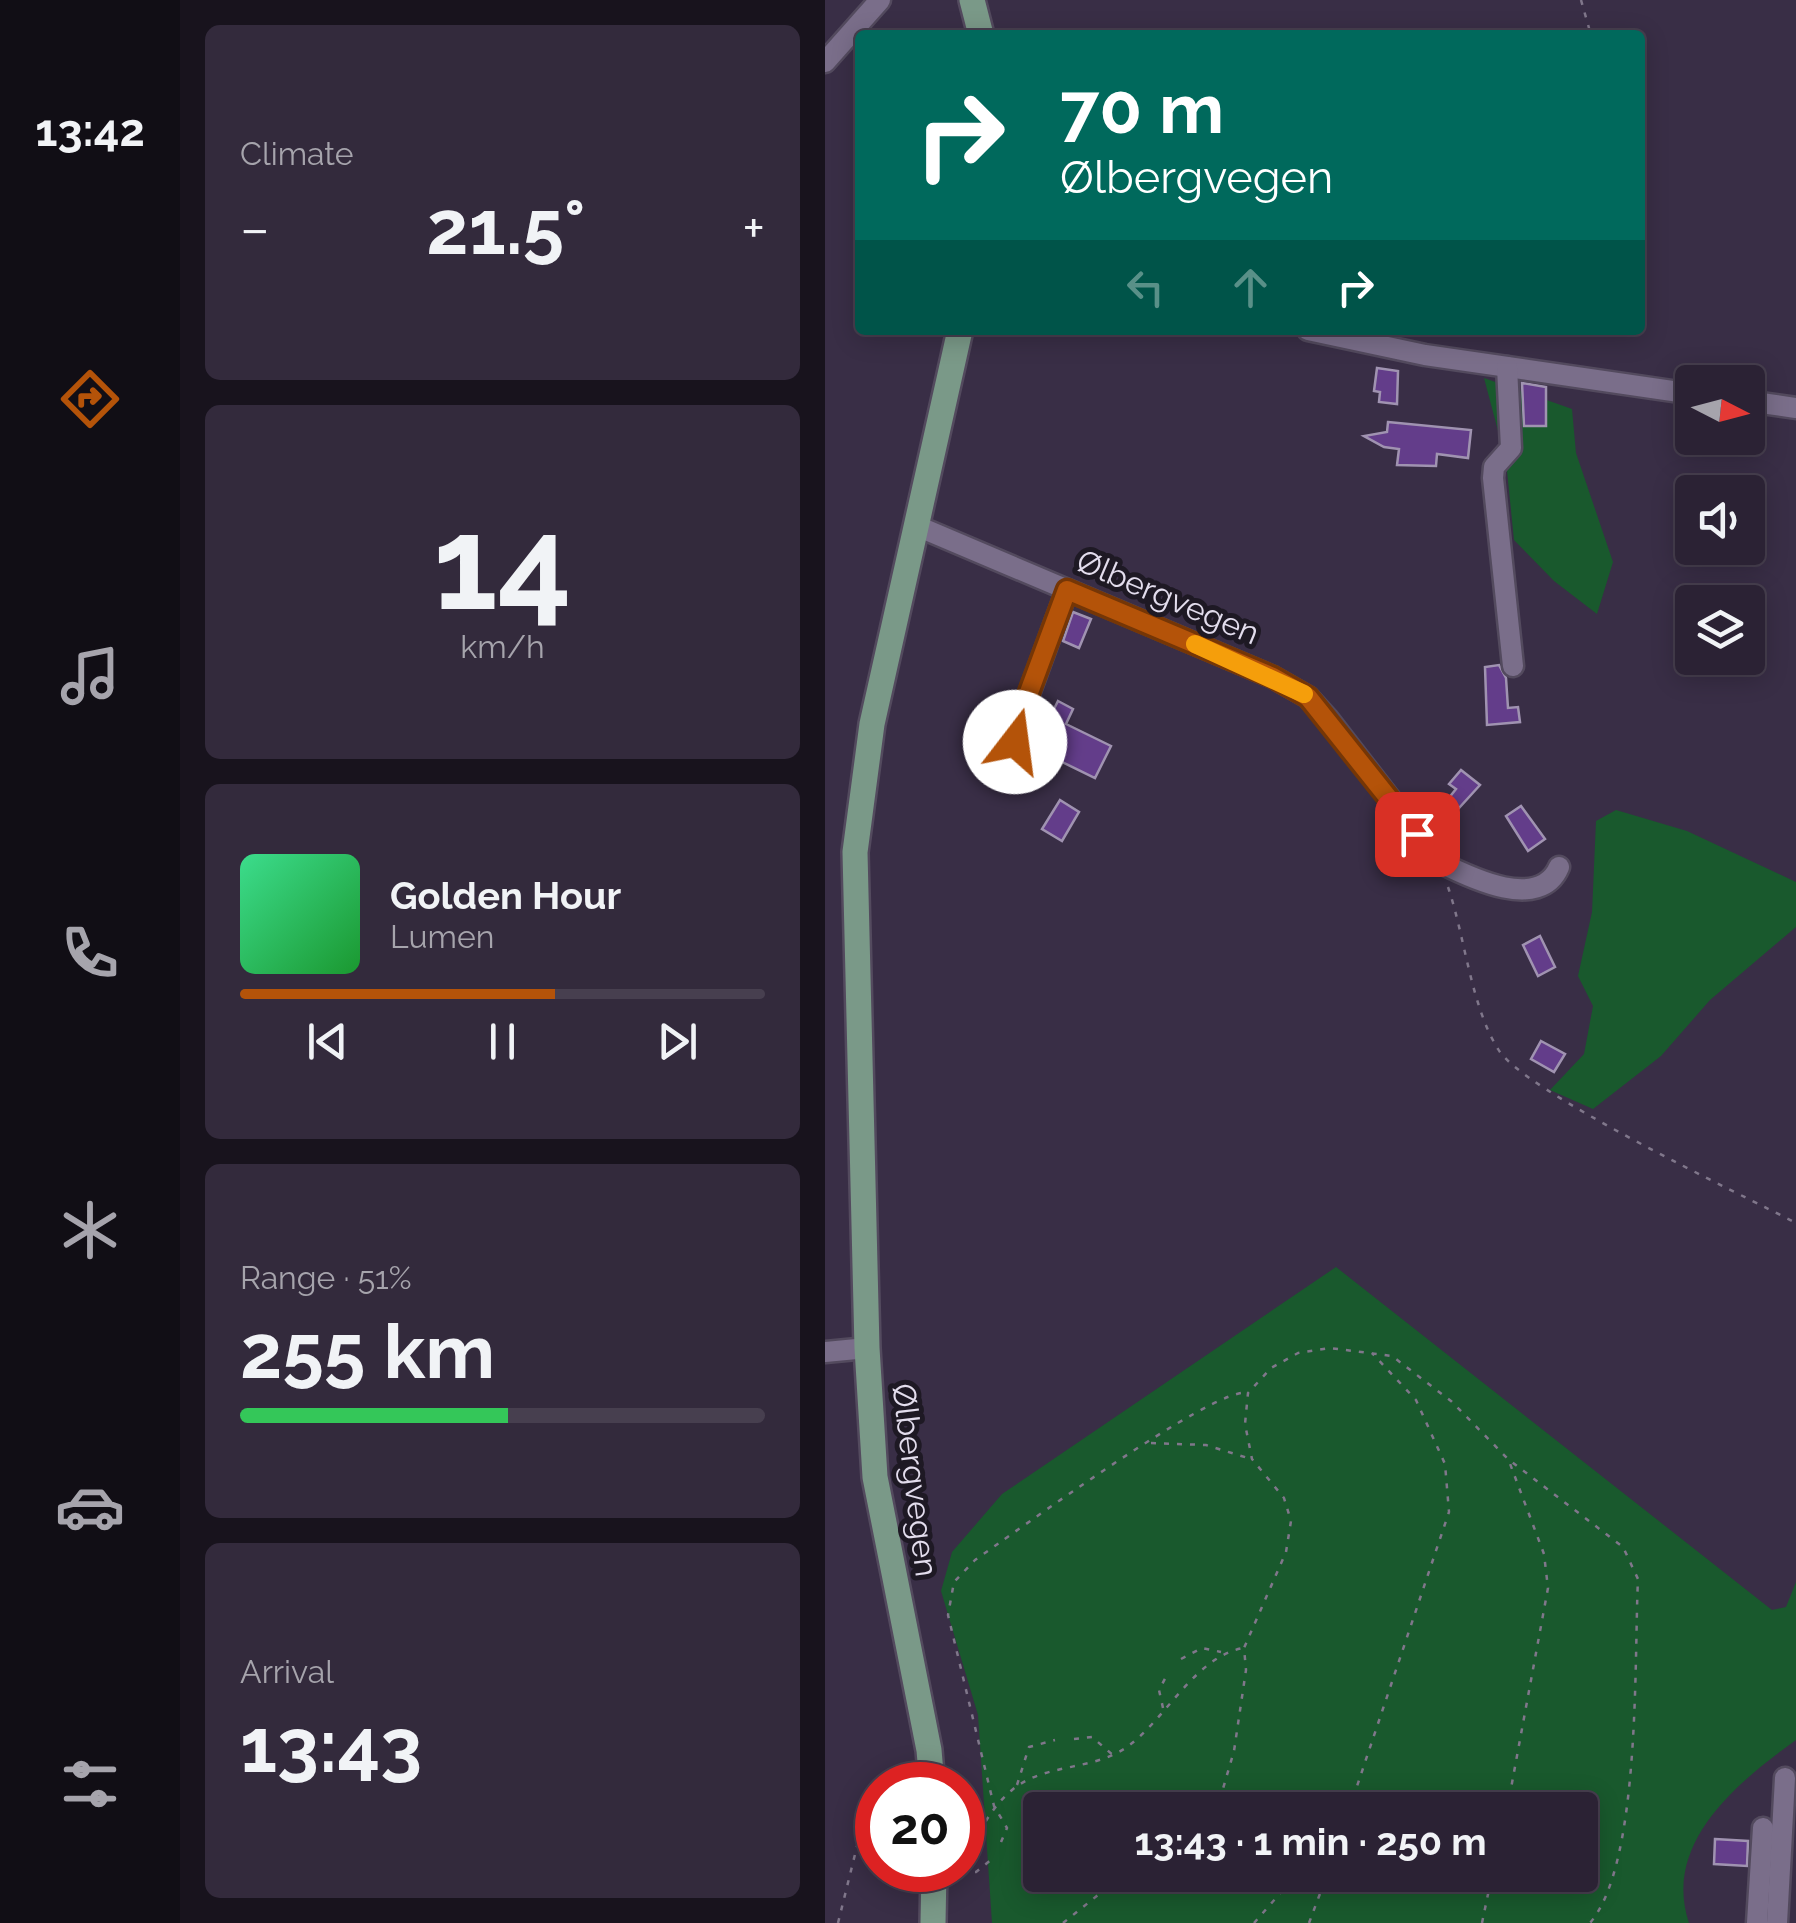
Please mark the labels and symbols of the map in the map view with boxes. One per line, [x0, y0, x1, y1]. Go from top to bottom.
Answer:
north arrow [1675, 365, 1765, 455]
street label: Ølbergvegen [1072, 542, 1265, 652]
position arrow [963, 690, 1067, 794]
pin [1375, 792, 1460, 877]
street label: Ølbergvegen [885, 1381, 946, 1579]
speed limit sign: 20 [855, 1762, 985, 1892]

